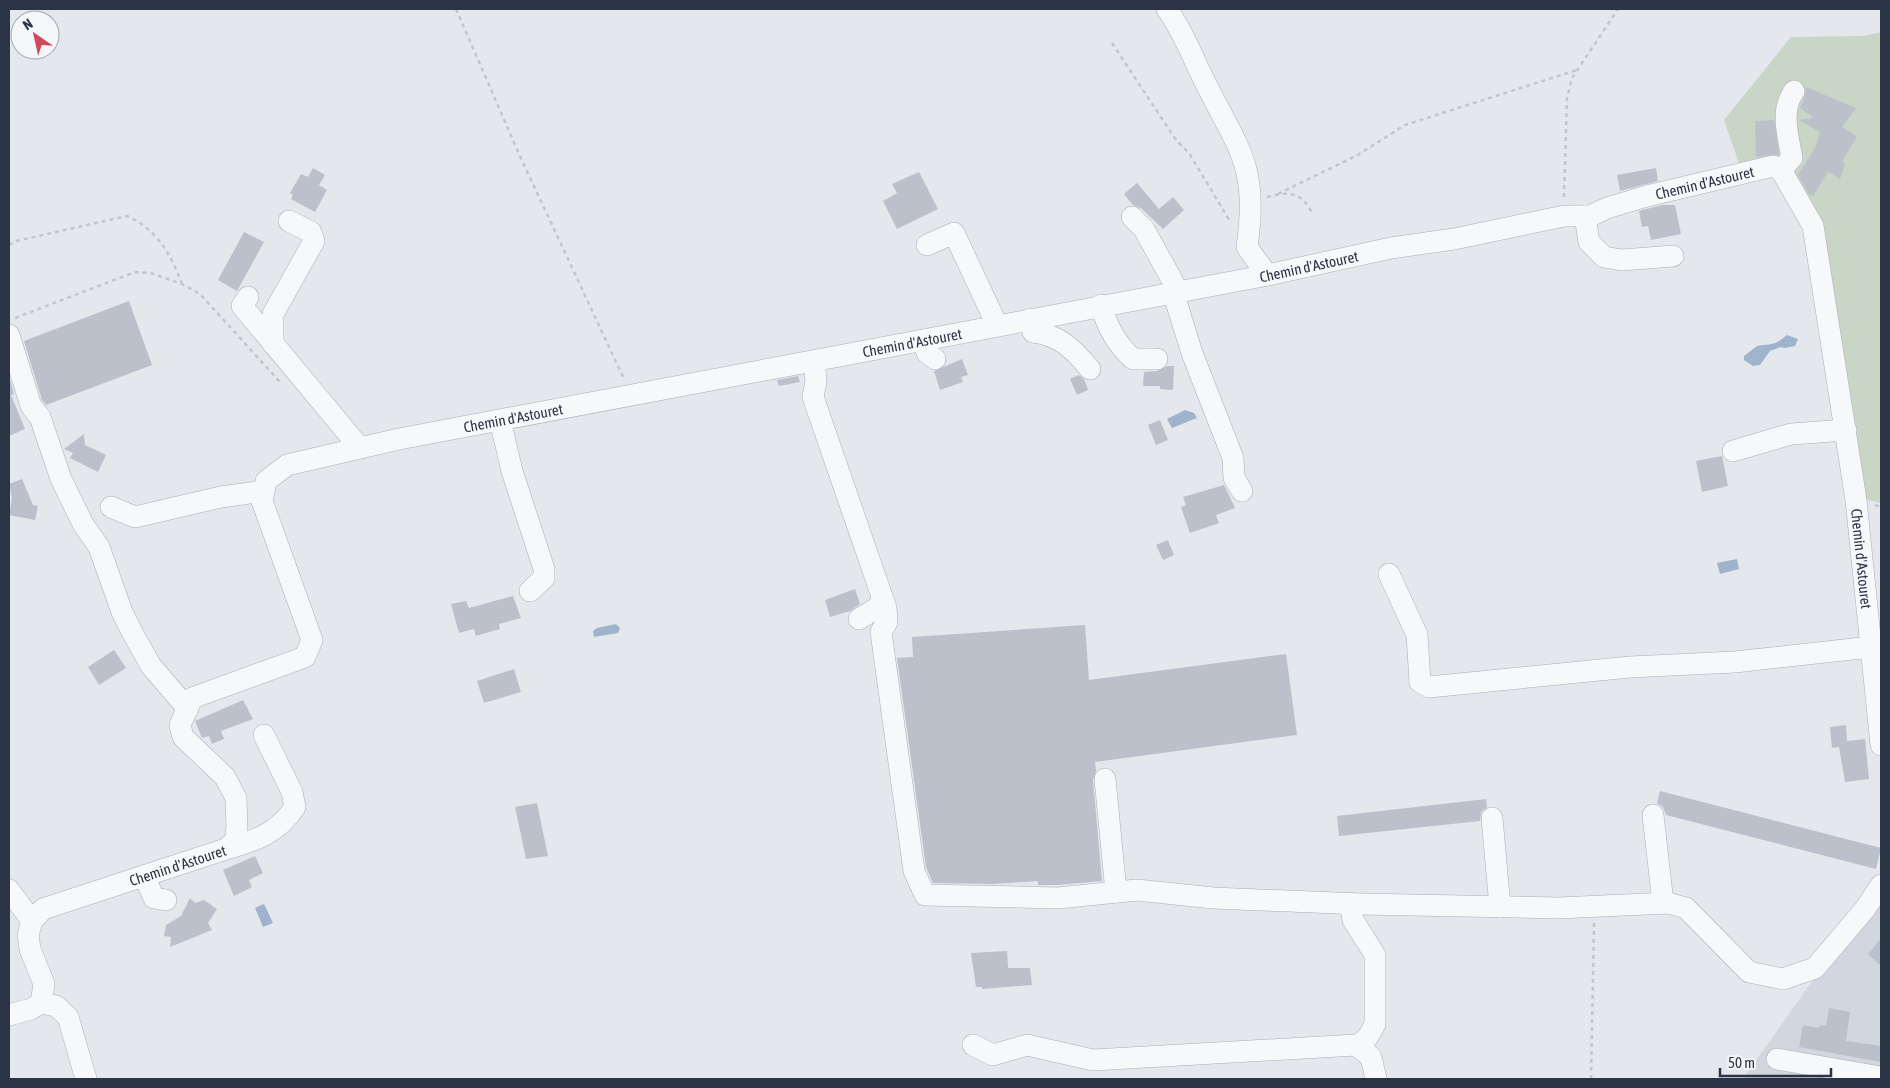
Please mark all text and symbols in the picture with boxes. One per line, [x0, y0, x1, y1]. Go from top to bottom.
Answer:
north arrow [10, 10, 60, 60]
text: N [20, 15, 36, 33]
street label: Chemin d'Astouret [1654, 162, 1756, 202]
street label: Chemin d'Astouret [1258, 247, 1360, 285]
street label: Chemin d'Astouret [861, 325, 963, 360]
street label: Chemin d'Astouret [462, 400, 564, 435]
street label: Chemin d'Astouret [1848, 508, 1876, 610]
street label: Chemin d'Astouret [127, 841, 228, 889]
scale bar [1720, 1046, 1831, 1078]
text: 50 m [1728, 1054, 1755, 1071]

